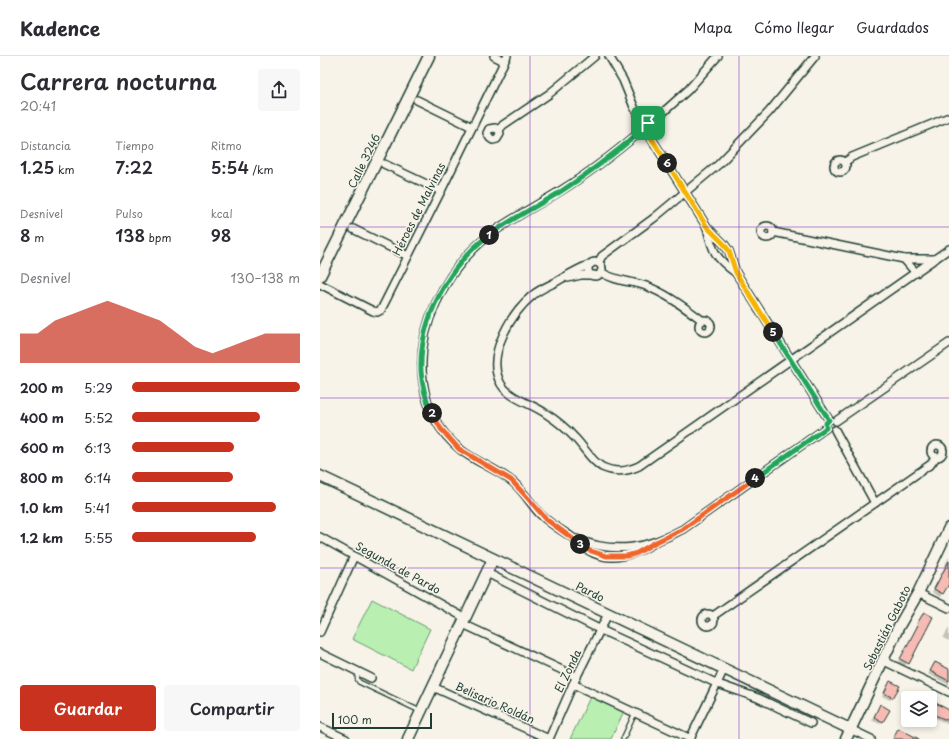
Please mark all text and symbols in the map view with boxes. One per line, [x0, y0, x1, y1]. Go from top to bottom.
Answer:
text: Kadence [20, 14, 100, 42]
text: Mapa [694, 17, 732, 38]
text: Cómo llegar [754, 17, 834, 38]
text: Guardados [856, 17, 929, 38]
text: Carrera nocturna [20, 64, 217, 97]
button: share [258, 69, 300, 111]
text: 20:41 [20, 96, 56, 115]
pin [631, 106, 665, 140]
icon: arrive [637, 112, 659, 134]
street label: Calle 3246 [343, 131, 384, 191]
text: Distancia [20, 137, 71, 154]
text: Tiempo [115, 137, 154, 154]
text: Ritmo [211, 137, 242, 154]
pin: 6 [657, 153, 677, 173]
text: 1.25 [20, 154, 54, 180]
text: 7:22 [115, 154, 153, 180]
text: 5:54 [211, 154, 249, 180]
text: 6 [663, 154, 671, 171]
street label: Héroes de Malvinas [388, 159, 449, 258]
text: km [54, 161, 74, 178]
text: /km [249, 161, 274, 178]
text: Desnivel [20, 205, 63, 222]
text: Pulso [115, 205, 143, 222]
text: kcal [211, 205, 233, 222]
text: 8 [20, 222, 31, 248]
text: 138 [115, 222, 145, 248]
text: 98 [211, 222, 231, 248]
pin: 1 [479, 225, 499, 245]
text: 1 [486, 226, 492, 243]
text: m [31, 229, 44, 246]
text: bpm [145, 229, 172, 246]
text: Desnivel [20, 268, 71, 287]
text: 130–138 m [230, 268, 300, 287]
pin: 5 [763, 322, 783, 342]
text: 5 [769, 323, 777, 340]
text: 200 m [20, 378, 64, 397]
text: 5:29 [84, 378, 113, 397]
pin: 2 [422, 403, 442, 423]
text: 2 [428, 404, 436, 421]
text: 400 m [20, 408, 64, 427]
text: 5:52 [84, 408, 113, 427]
text: 600 m [20, 438, 64, 457]
text: 6:13 [84, 438, 111, 457]
text: 800 m [20, 468, 63, 487]
text: 6:14 [84, 468, 111, 487]
pin: 4 [745, 468, 765, 488]
text: 4 [751, 469, 759, 486]
text: 1.0 km [20, 498, 63, 517]
text: 5:41 [84, 498, 110, 517]
text: 1.2 km [20, 528, 63, 547]
text: 5:55 [84, 528, 113, 547]
pin: 3 [570, 534, 590, 554]
text: 3 [576, 535, 584, 552]
street label: Segunda de Pardo [353, 537, 444, 598]
street label: Pardo [573, 577, 608, 606]
street label: Sebastián Gaboto [859, 582, 915, 673]
street label: El Zonda [550, 646, 585, 695]
street label: Belisario Roldán [453, 677, 537, 728]
button: Guardar [20, 685, 156, 731]
button: Compartir [164, 685, 300, 731]
map controls [901, 691, 937, 727]
button: layers [901, 691, 937, 727]
scale bar [332, 711, 432, 730]
text: 100 m [338, 711, 372, 728]

